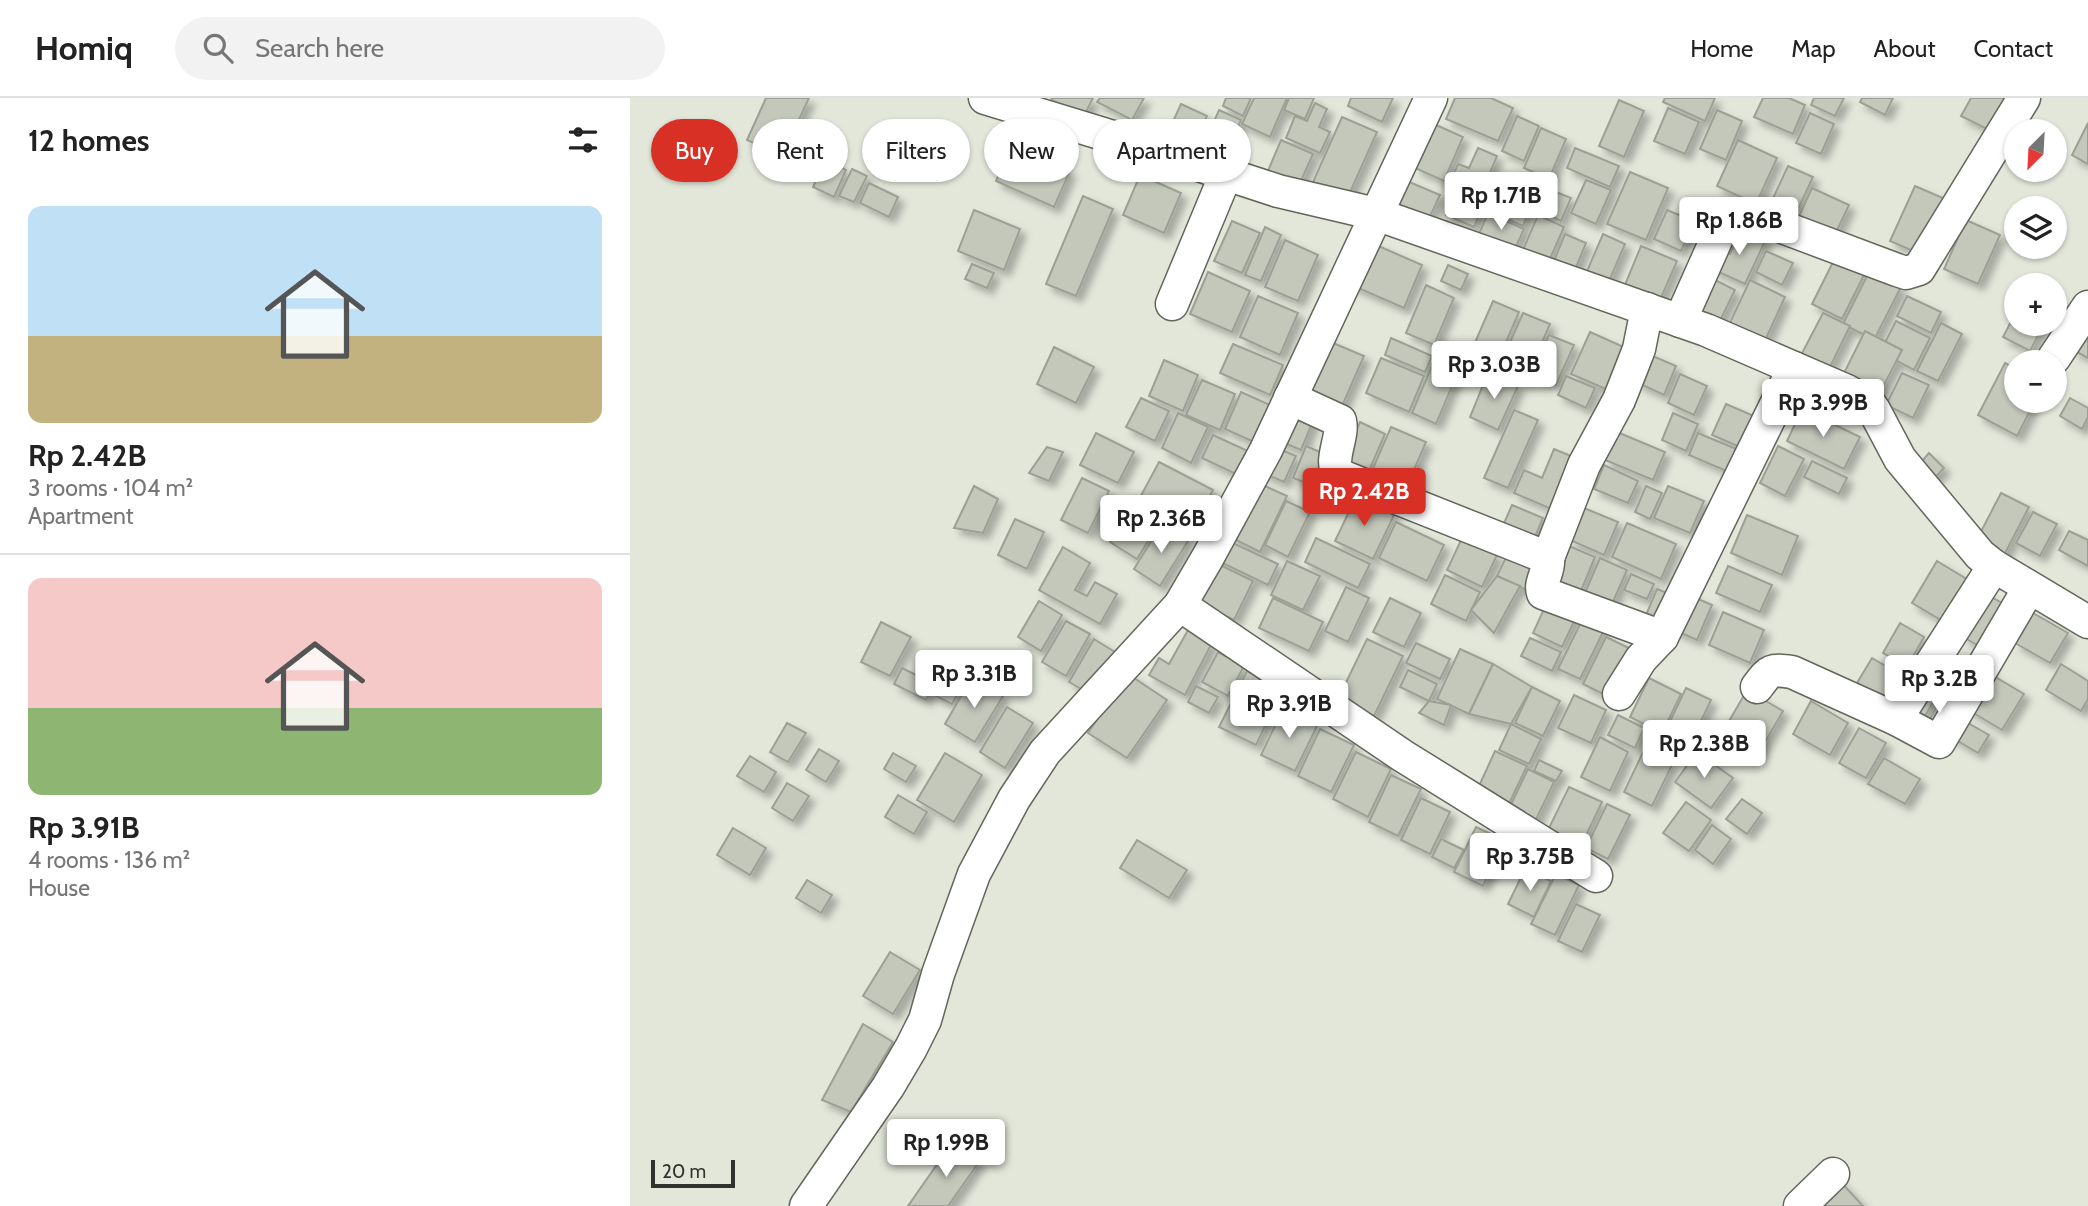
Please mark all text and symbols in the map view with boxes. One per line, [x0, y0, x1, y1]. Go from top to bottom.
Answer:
search box [175, 17, 665, 80]
text: Homiq [35, 28, 133, 68]
icon: search [199, 29, 237, 67]
text: Search here [255, 32, 384, 64]
text: Home [1690, 34, 1753, 63]
text: Map [1791, 34, 1836, 63]
text: About [1874, 34, 1936, 63]
text: Contact [1974, 34, 2053, 63]
chip: Buy [651, 119, 738, 182]
chip: Rent [752, 119, 848, 182]
chip: Filters [862, 119, 970, 182]
chip: New [984, 119, 1079, 182]
chip: Apartment [1093, 119, 1251, 182]
north arrow [2004, 119, 2067, 182]
map controls [2004, 119, 2067, 413]
icon: filters [564, 121, 602, 159]
text: 12 homes [28, 122, 150, 159]
pin: Rp 1.71B [1429, 172, 1573, 232]
text: Rp 1.71B [1461, 181, 1541, 209]
button: layers [2004, 196, 2067, 259]
pin: Rp 1.86B [1667, 198, 1811, 257]
text: Rp 1.86B [1695, 206, 1783, 234]
icon: home [252, 251, 378, 377]
button: + [2004, 273, 2067, 336]
pin: Rp 3.03B [1422, 342, 1566, 401]
text: Rp 3.03B [1448, 350, 1540, 378]
button: − [2004, 350, 2067, 413]
pin: Rp 3.99B [1751, 380, 1895, 439]
text: Rp 3.99B [1778, 388, 1868, 416]
text: Rp 2.42B [28, 437, 146, 474]
pin: Rp 2.42B [1292, 468, 1436, 528]
text: 3 rooms · 104 m² [28, 474, 193, 502]
text: Rp 2.42B [1319, 477, 1409, 505]
pin: Rp 2.36B [1089, 496, 1233, 555]
text: Apartment [28, 502, 133, 530]
text: Rp 2.36B [1116, 504, 1206, 532]
icon: home [252, 623, 378, 749]
pin: Rp 3.31B [902, 650, 1046, 710]
pin: Rp 3.2B [1874, 656, 2004, 715]
text: Rp 3.31B [931, 659, 1017, 687]
text: Rp 3.2B [1901, 664, 1977, 692]
pin: Rp 3.91B [1217, 680, 1361, 740]
text: Rp 3.91B [1246, 689, 1332, 717]
pin: Rp 2.38B [1632, 720, 1776, 780]
text: Rp 2.38B [1659, 729, 1749, 757]
text: Rp 3.91B [28, 809, 140, 846]
pin: Rp 3.75B [1458, 834, 1602, 893]
text: Rp 3.75B [1486, 842, 1574, 870]
text: 4 rooms · 136 m² [28, 846, 190, 874]
text: House [28, 874, 90, 902]
pin: Rp 1.99B [874, 1119, 1018, 1179]
text: Rp 1.99B [903, 1128, 989, 1156]
scale bar [651, 1157, 735, 1189]
text: 20 m [662, 1160, 706, 1183]

